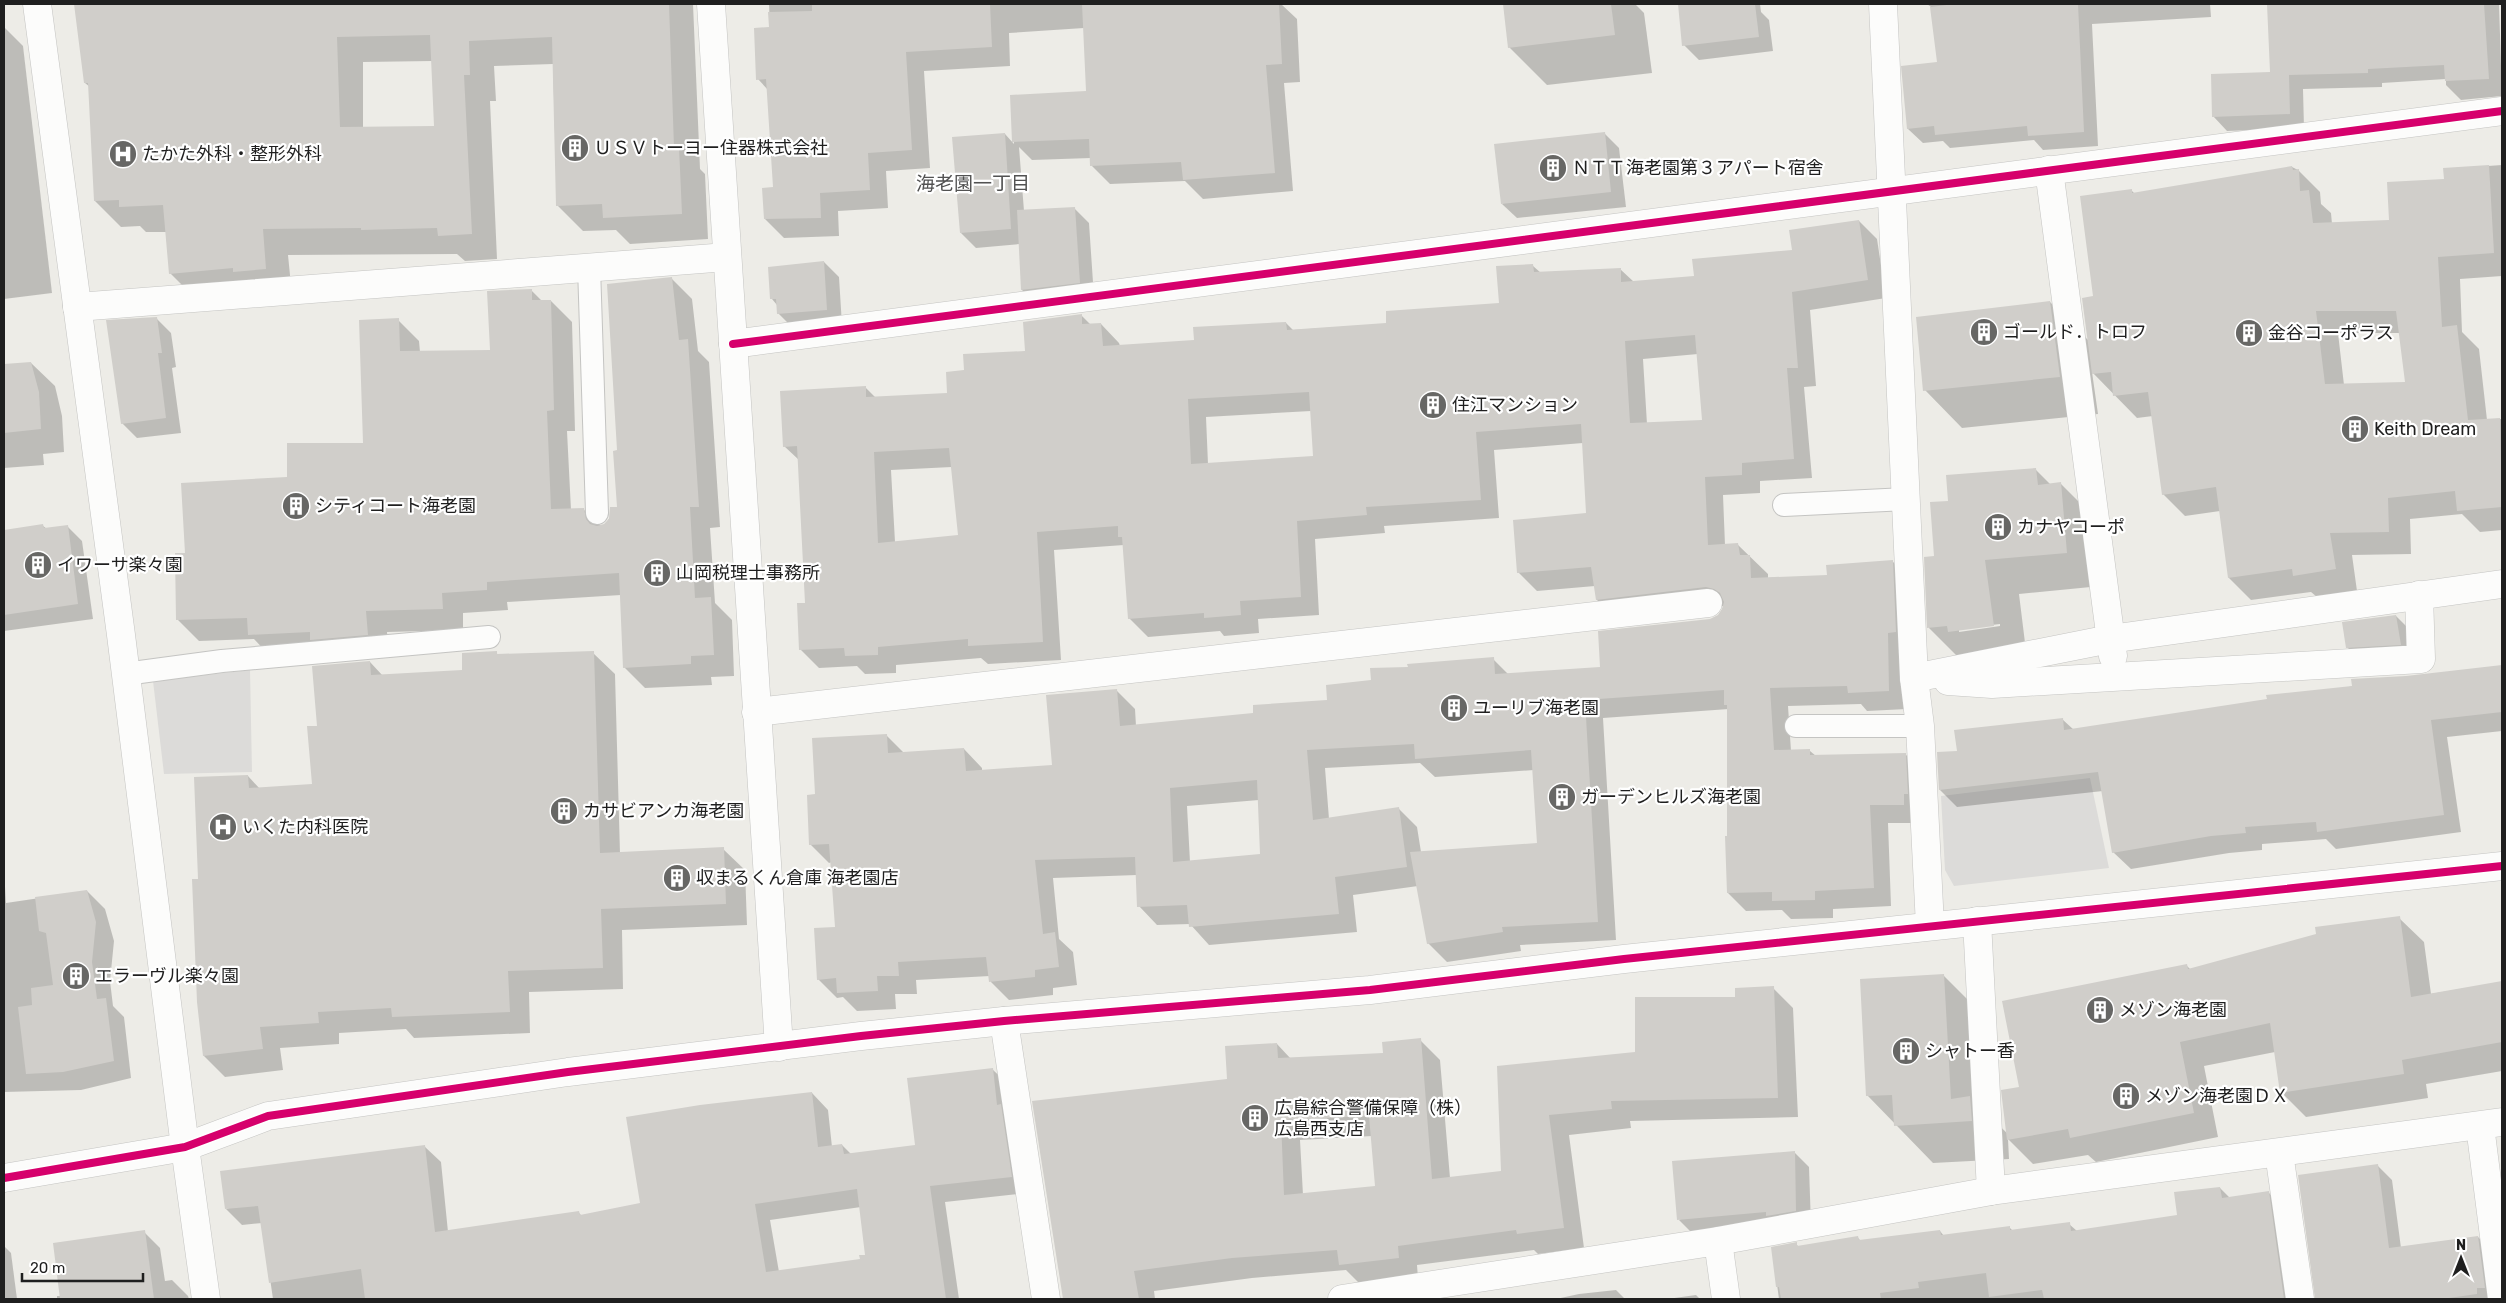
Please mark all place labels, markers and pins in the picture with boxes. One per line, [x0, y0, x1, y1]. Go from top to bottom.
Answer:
building icon: ＵＳＶトーヨー住器株式会社 [560, 133, 590, 163]
place label: ＵＳＶトーヨー住器株式会社 [594, 137, 828, 159]
hospital icon: たかた外科・整形外科 [108, 139, 138, 169]
place label: たかた外科・整形外科 [142, 143, 322, 165]
building icon: ＮＴＴ海老園第３アパート宿舎 [1538, 153, 1568, 183]
place label: ＮＴＴ海老園第３アパート宿舎 [1572, 157, 1824, 179]
building icon: ゴールド．トロフ [1969, 317, 1999, 347]
building icon: 金谷コーポラス [2234, 318, 2264, 348]
place label: ゴールド．トロフ [2003, 321, 2147, 343]
place label: 金谷コーポラス [2268, 322, 2394, 344]
building icon: 住江マンション [1418, 390, 1448, 420]
place label: 住江マンション [1452, 394, 1578, 416]
building icon: Keith Dream [2340, 414, 2370, 444]
place label: Keith Dream [2374, 418, 2476, 440]
building icon: シティコート海老園 [281, 491, 311, 521]
place label: シティコート海老園 [315, 495, 476, 517]
building icon: カナヤコーポ [1983, 512, 2013, 542]
place label: カナヤコーポ [2017, 516, 2125, 538]
building icon: イワーサ楽々園 [23, 550, 53, 580]
place label: イワーサ楽々園 [57, 554, 183, 576]
building icon: 山岡税理士事務所 [642, 558, 672, 588]
place label: 山岡税理士事務所 [676, 562, 820, 584]
building icon: ユーリブ海老園 [1439, 693, 1469, 723]
place label: ユーリブ海老園 [1473, 697, 1599, 719]
building icon: ガーデンヒルズ海老園 [1547, 782, 1577, 812]
place label: ガーデンヒルズ海老園 [1581, 786, 1761, 808]
building icon: カサビアンカ海老園 [549, 796, 579, 826]
place label: カサビアンカ海老園 [583, 800, 744, 822]
hospital icon: いくた内科医院 [208, 812, 238, 842]
place label: いくた内科医院 [242, 816, 368, 838]
building icon: 収まるくん倉庫 海老園店 [662, 863, 692, 893]
place label: 収まるくん倉庫 海老園店 [696, 867, 898, 889]
building icon: エラーヴル楽々園 [61, 961, 91, 991]
place label: エラーヴル楽々園 [95, 965, 239, 987]
building icon: メゾン海老園 [2085, 995, 2115, 1025]
place label: メゾン海老園 [2119, 999, 2227, 1021]
building icon: シャトー香 [1891, 1036, 1921, 1066]
place label: シャトー香 [1925, 1040, 2015, 1062]
building icon: メゾン海老園ＤＸ [2111, 1081, 2141, 1111]
place label: メゾン海老園ＤＸ [2145, 1085, 2289, 1107]
place label: 広島綜合警備保障（株） 広島西支店 [1274, 1097, 1472, 1140]
building icon: 広島綜合警備保障（株） 広島西支店 [1240, 1103, 1270, 1133]

